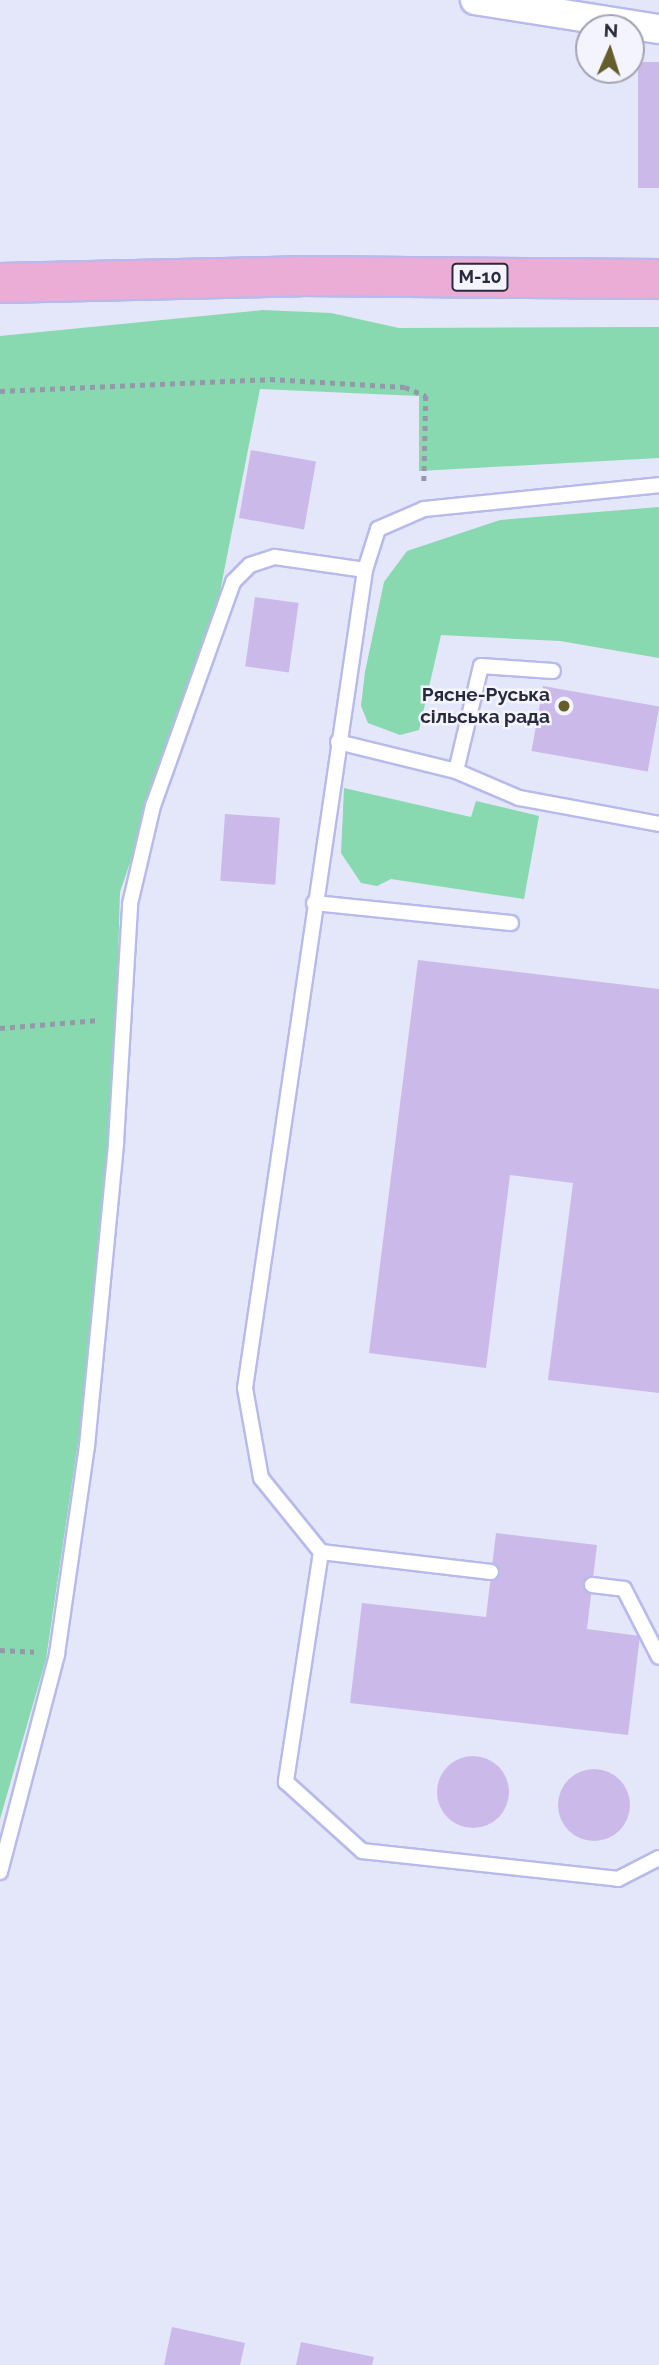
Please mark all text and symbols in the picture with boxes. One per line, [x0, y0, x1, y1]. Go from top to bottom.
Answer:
north arrow [575, 14, 645, 84]
text: N [603, 19, 619, 41]
road number: М-10 [450, 262, 510, 292]
place label: Рясне-Руська сільська рада [420, 684, 550, 728]
marker: Рясне-Руська сільська рада [556, 698, 572, 714]

